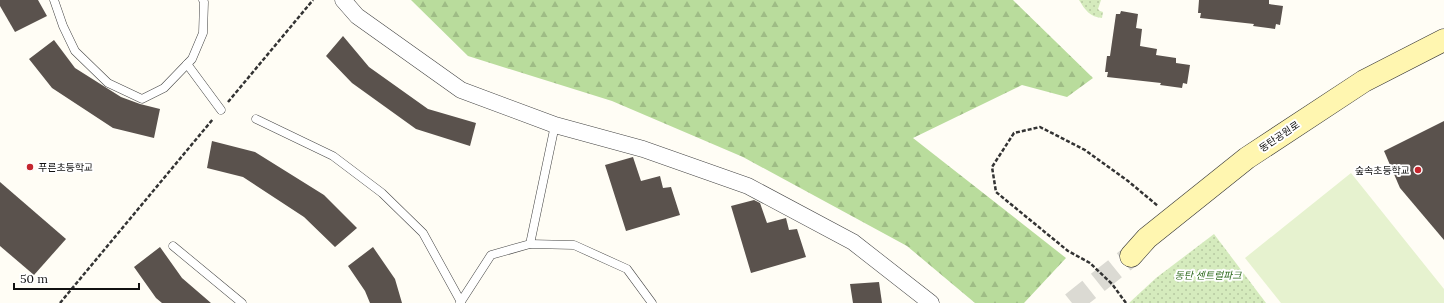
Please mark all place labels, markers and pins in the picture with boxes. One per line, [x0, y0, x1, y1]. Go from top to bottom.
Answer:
place label: 푸른초등학교 [38, 161, 93, 174]
marker: 푸른초등학교 [25, 162, 35, 172]
place label: 숲속초등학교 [1355, 164, 1410, 177]
marker: 숲속초등학교 [1413, 165, 1423, 175]

